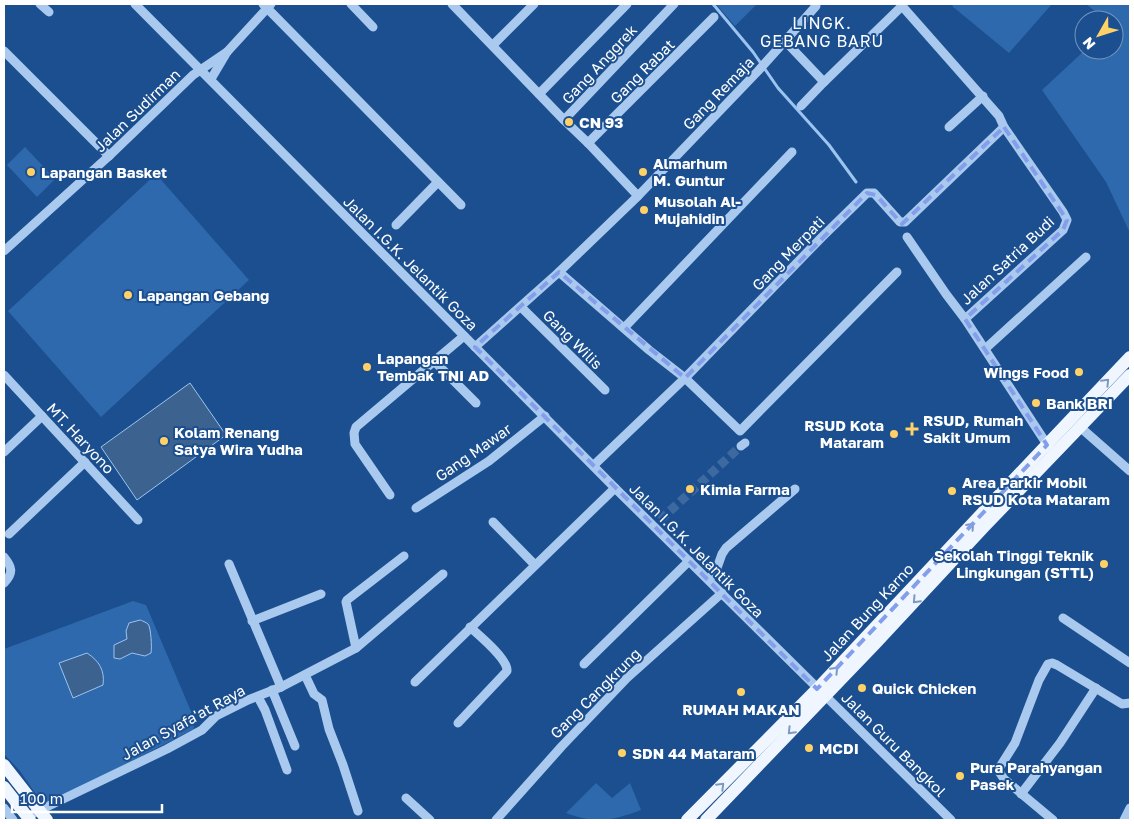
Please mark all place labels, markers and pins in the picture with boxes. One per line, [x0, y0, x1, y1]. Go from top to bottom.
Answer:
place label: CN 93 [579, 113, 623, 131]
marker: CN 93 [563, 116, 575, 128]
place label: Almarhum M. Guntur [653, 154, 727, 189]
place label: Lapangan Basket [41, 163, 167, 181]
marker: Lapangan Basket [25, 166, 37, 178]
marker: Almarhum M. Guntur [637, 166, 649, 178]
place label: Musolah Al- Mujahidin [654, 192, 741, 227]
marker: Musolah Al- Mujahidin [638, 204, 650, 216]
place label: Lapangan Gebang [138, 286, 269, 304]
marker: Lapangan Gebang [122, 289, 134, 301]
place label: Lapangan Tembak TNI AD [377, 349, 490, 384]
marker: Lapangan Tembak TNI AD [361, 361, 373, 373]
place label: Wings Food [983, 363, 1069, 381]
marker: Wings Food [1073, 366, 1085, 378]
place label: Bank BRI [1046, 394, 1113, 412]
marker: Bank BRI [1030, 397, 1042, 409]
place label: RSUD, Rumah Sakit Umum [923, 411, 1023, 446]
place label: RSUD Kota Mataram [804, 416, 884, 451]
marker: RSUD, Rumah Sakit Umum [905, 422, 919, 436]
place label: Kolam Renang Satya Wira Yudha [174, 423, 303, 458]
marker: RSUD Kota Mataram [888, 428, 900, 440]
marker: Kolam Renang Satya Wira Yudha [158, 435, 170, 447]
place label: Area Parkir Mobil RSUD Kota Mataram [962, 473, 1110, 508]
place label: Kimia Farma [700, 480, 790, 498]
marker: Kimia Farma [684, 483, 696, 495]
marker: Area Parkir Mobil RSUD Kota Mataram [946, 485, 958, 497]
place label: Sekolah Tinggi Teknik Lingkungan (STTL) [934, 546, 1094, 581]
marker: Sekolah Tinggi Teknik Lingkungan (STTL) [1098, 558, 1110, 570]
place label: Quick Chicken [872, 679, 976, 697]
marker: Quick Chicken [856, 682, 868, 694]
marker: RUMAH MAKAN [735, 686, 747, 698]
place label: RUMAH MAKAN [682, 700, 800, 718]
place label: MCDI [819, 739, 859, 757]
marker: MCDI [803, 742, 815, 754]
place label: SDN 44 Mataram [632, 744, 755, 762]
marker: SDN 44 Mataram [616, 747, 628, 759]
place label: Pura Parahyangan Pasek [970, 758, 1102, 793]
marker: Pura Parahyangan Pasek [954, 770, 966, 782]

